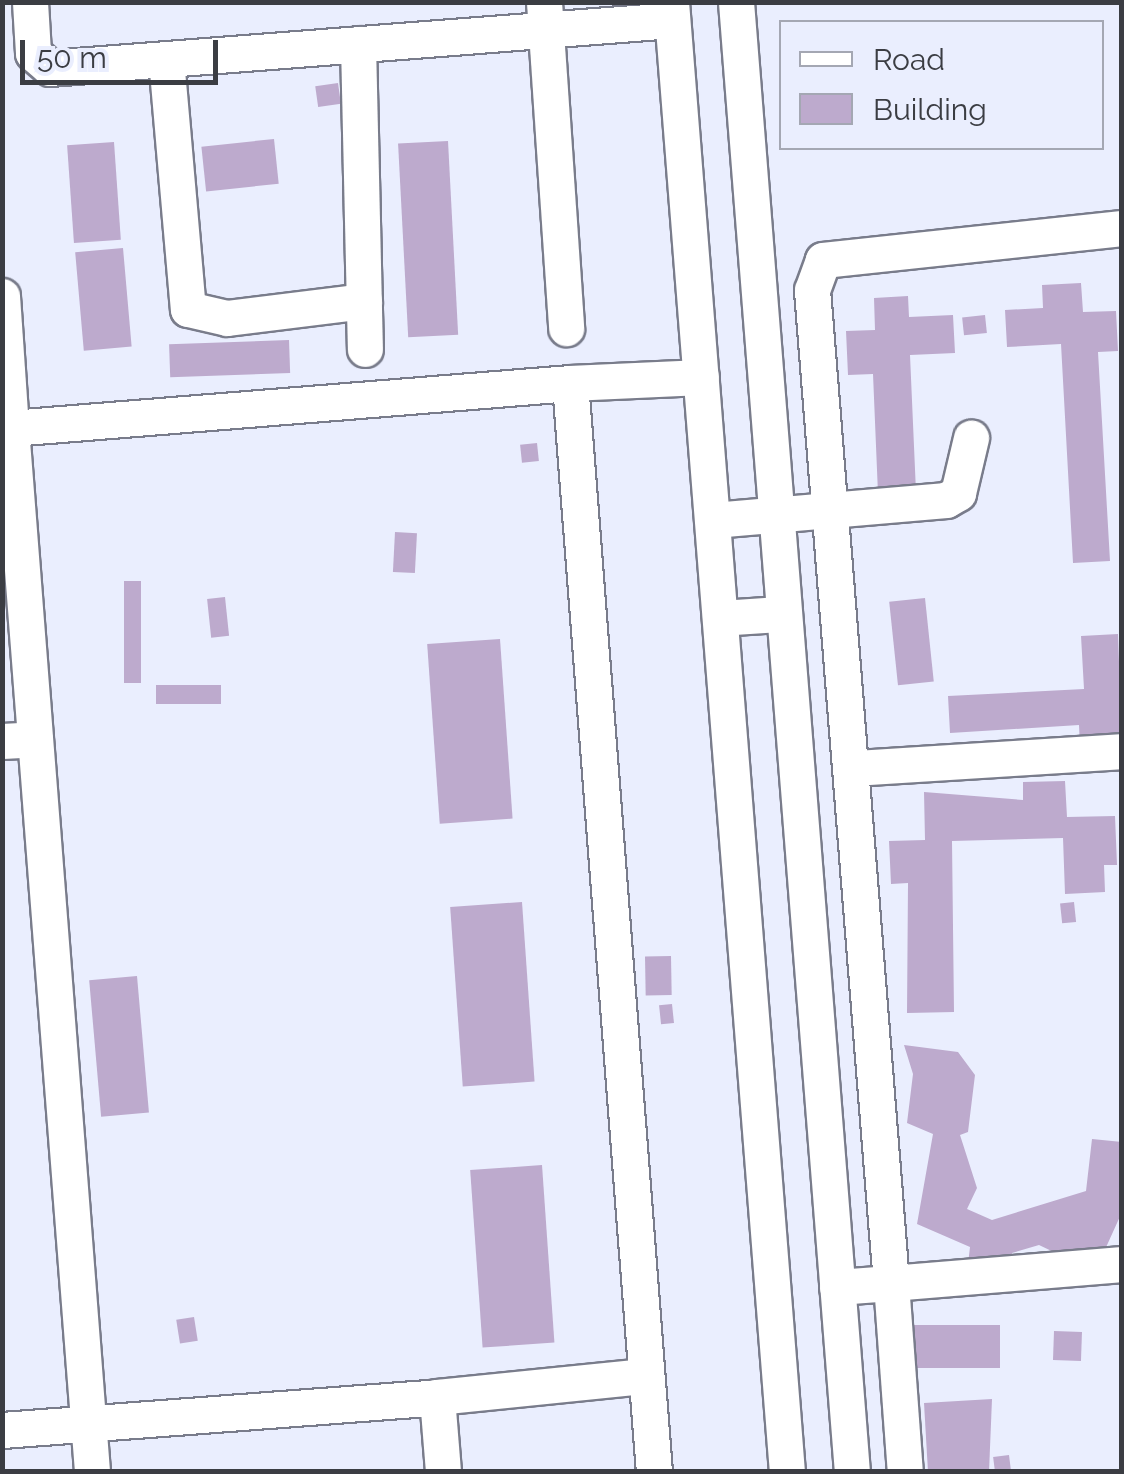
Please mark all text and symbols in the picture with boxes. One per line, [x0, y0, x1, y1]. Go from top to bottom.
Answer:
scale bar [25, 20, 222, 82]
legend [779, 20, 1104, 150]
text: 50 m [37, 40, 107, 75]
text: Road [873, 42, 945, 77]
text: Building [873, 92, 987, 127]

